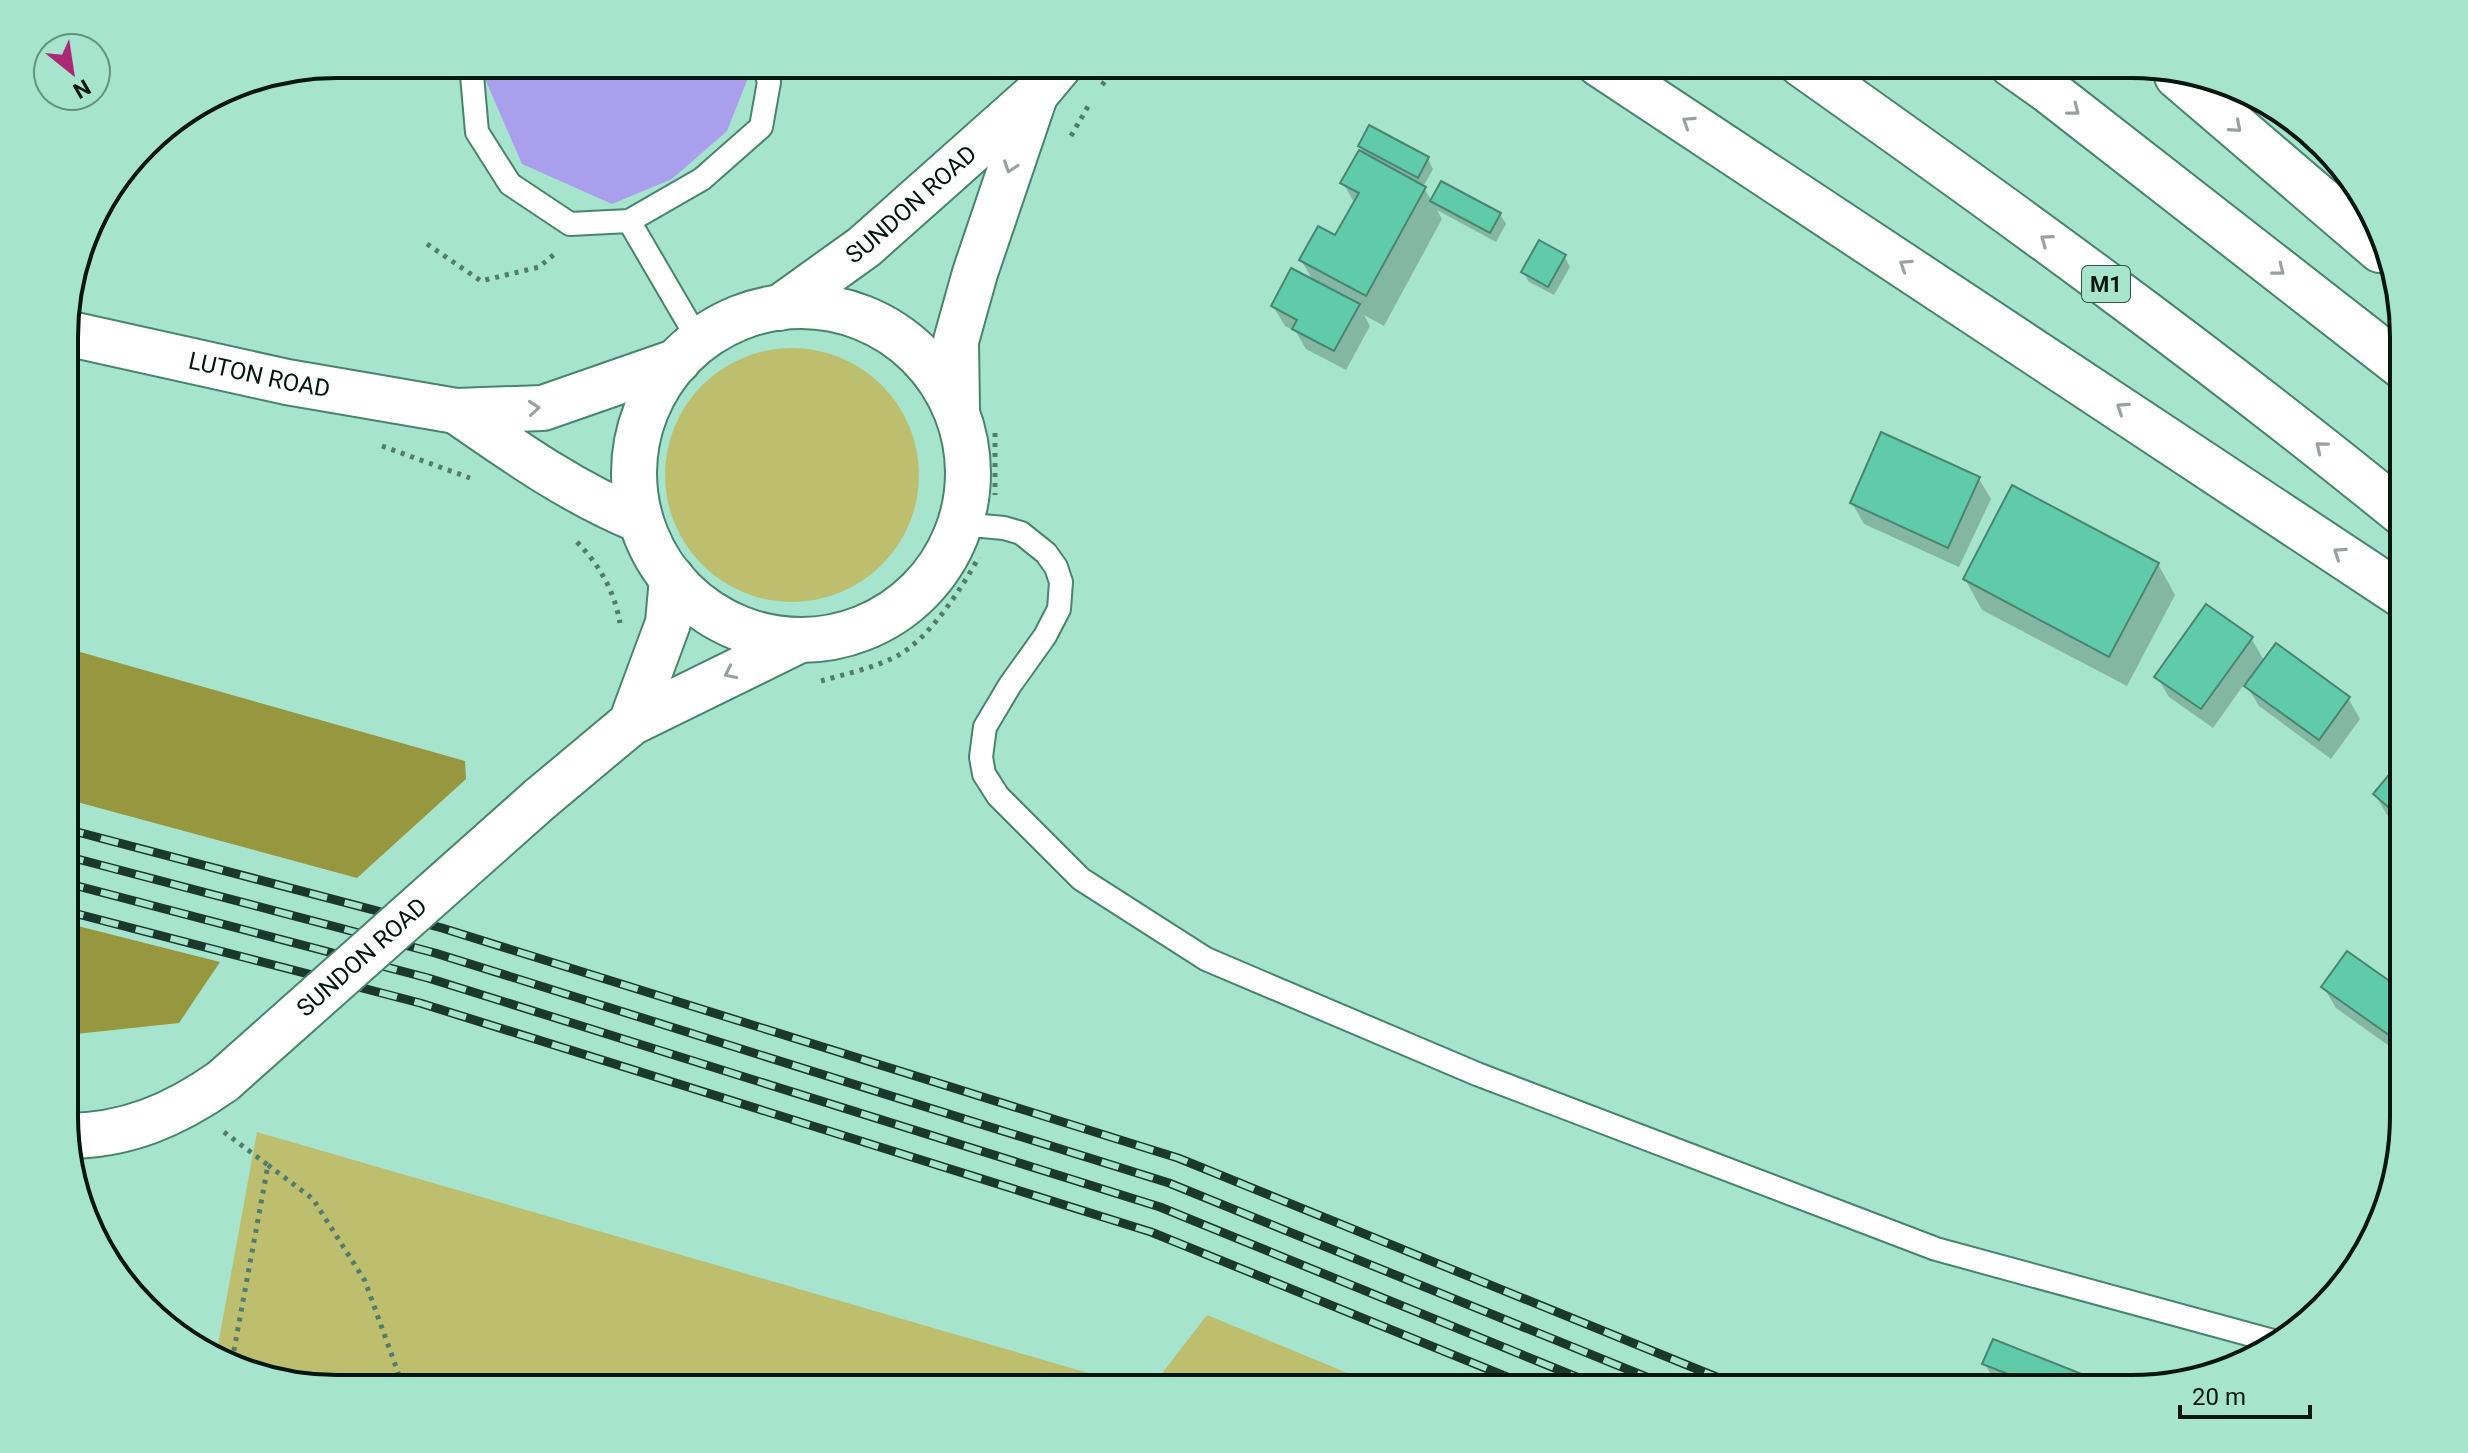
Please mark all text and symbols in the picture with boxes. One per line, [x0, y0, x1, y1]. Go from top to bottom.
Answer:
north arrow [32, 32, 112, 112]
text: N [69, 74, 95, 104]
one-way arrow [2065, 101, 2080, 115]
one-way arrow [1682, 117, 1697, 132]
one-way arrow [2227, 117, 2242, 132]
street label: SUNDON ROAD [840, 140, 982, 269]
one-way arrow [1004, 160, 1020, 174]
one-way arrow [2040, 235, 2055, 250]
one-way arrow [1899, 260, 1914, 275]
one-way arrow [2270, 260, 2284, 275]
road number: M1 [2082, 266, 2130, 302]
street label: LUTON ROAD [186, 347, 332, 403]
one-way arrow [527, 400, 540, 417]
one-way arrow [2117, 403, 2131, 418]
one-way arrow [2316, 442, 2330, 457]
one-way arrow [2333, 547, 2347, 562]
one-way arrow [723, 664, 738, 679]
street label: SUNDON ROAD [291, 892, 433, 1023]
scale bar [2180, 1369, 2310, 1419]
text: 20 m [2192, 1383, 2246, 1411]

